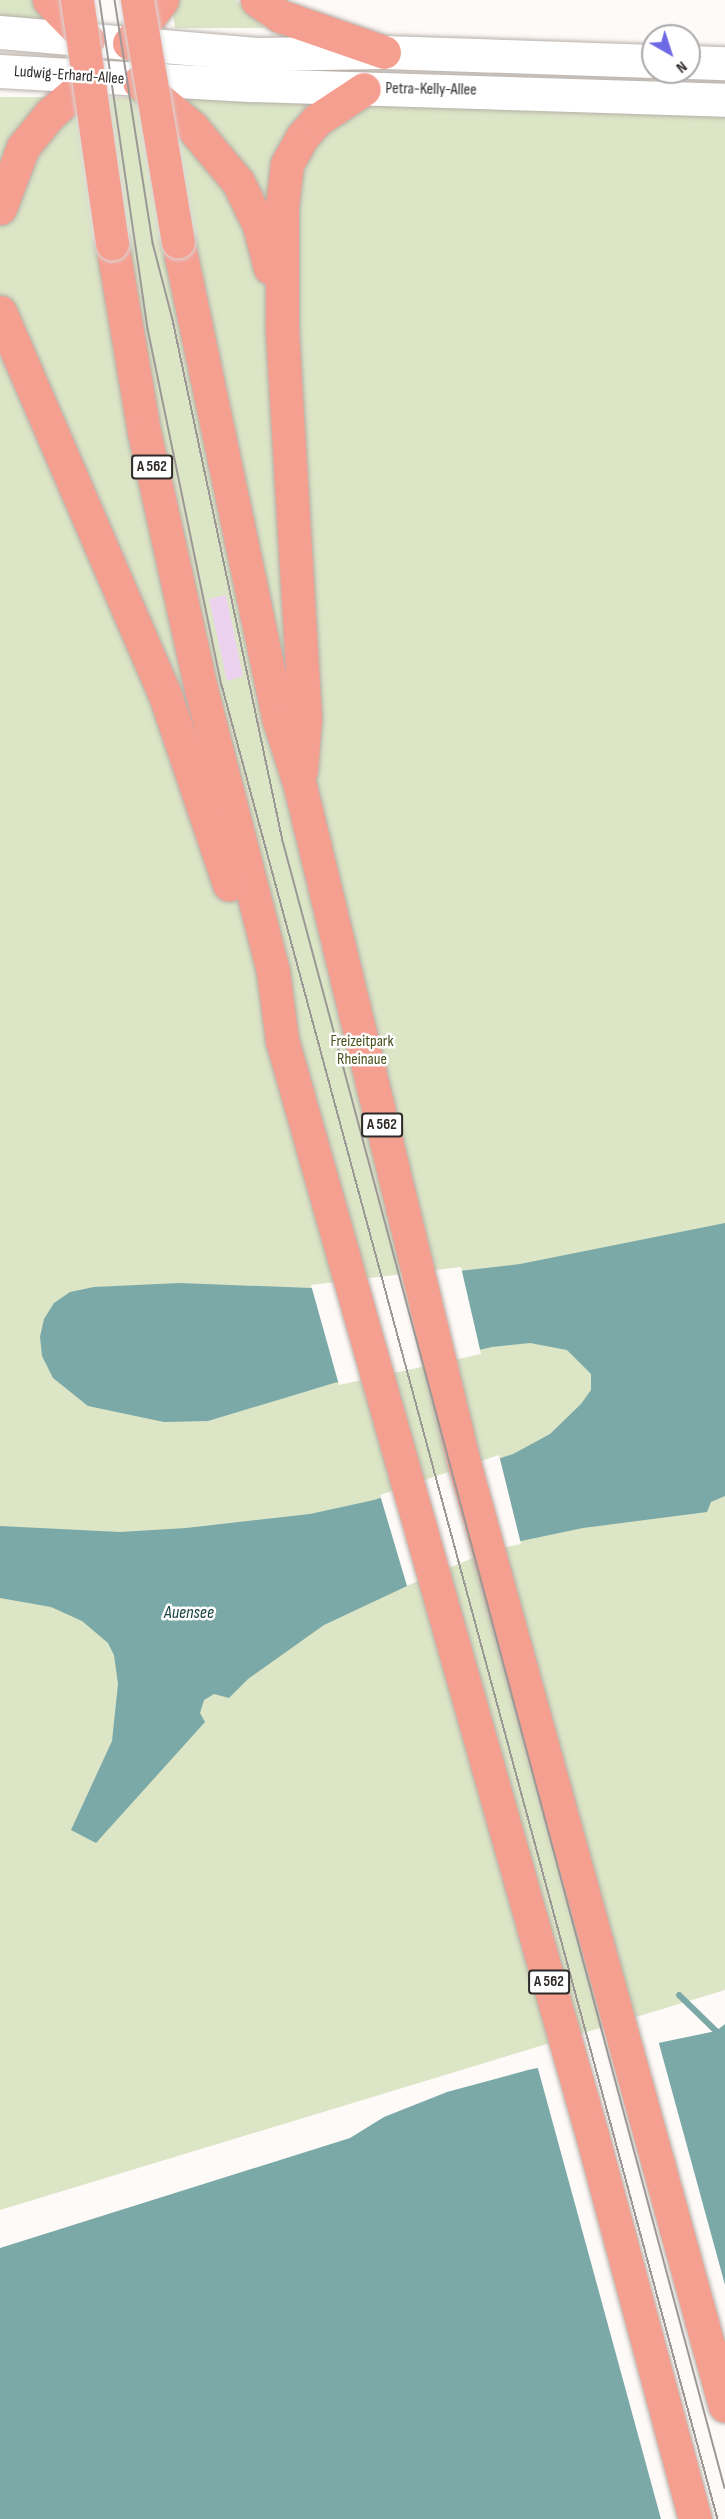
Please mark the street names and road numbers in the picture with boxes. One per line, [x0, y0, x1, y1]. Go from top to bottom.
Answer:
street label: Ludwig-Erhard-Allee [13, 63, 125, 89]
street label: Petra-Kelly-Allee [385, 80, 477, 100]
road number: A 562 [131, 455, 173, 479]
road number: A 562 [361, 1113, 403, 1137]
road number: A 562 [528, 1970, 570, 1994]

